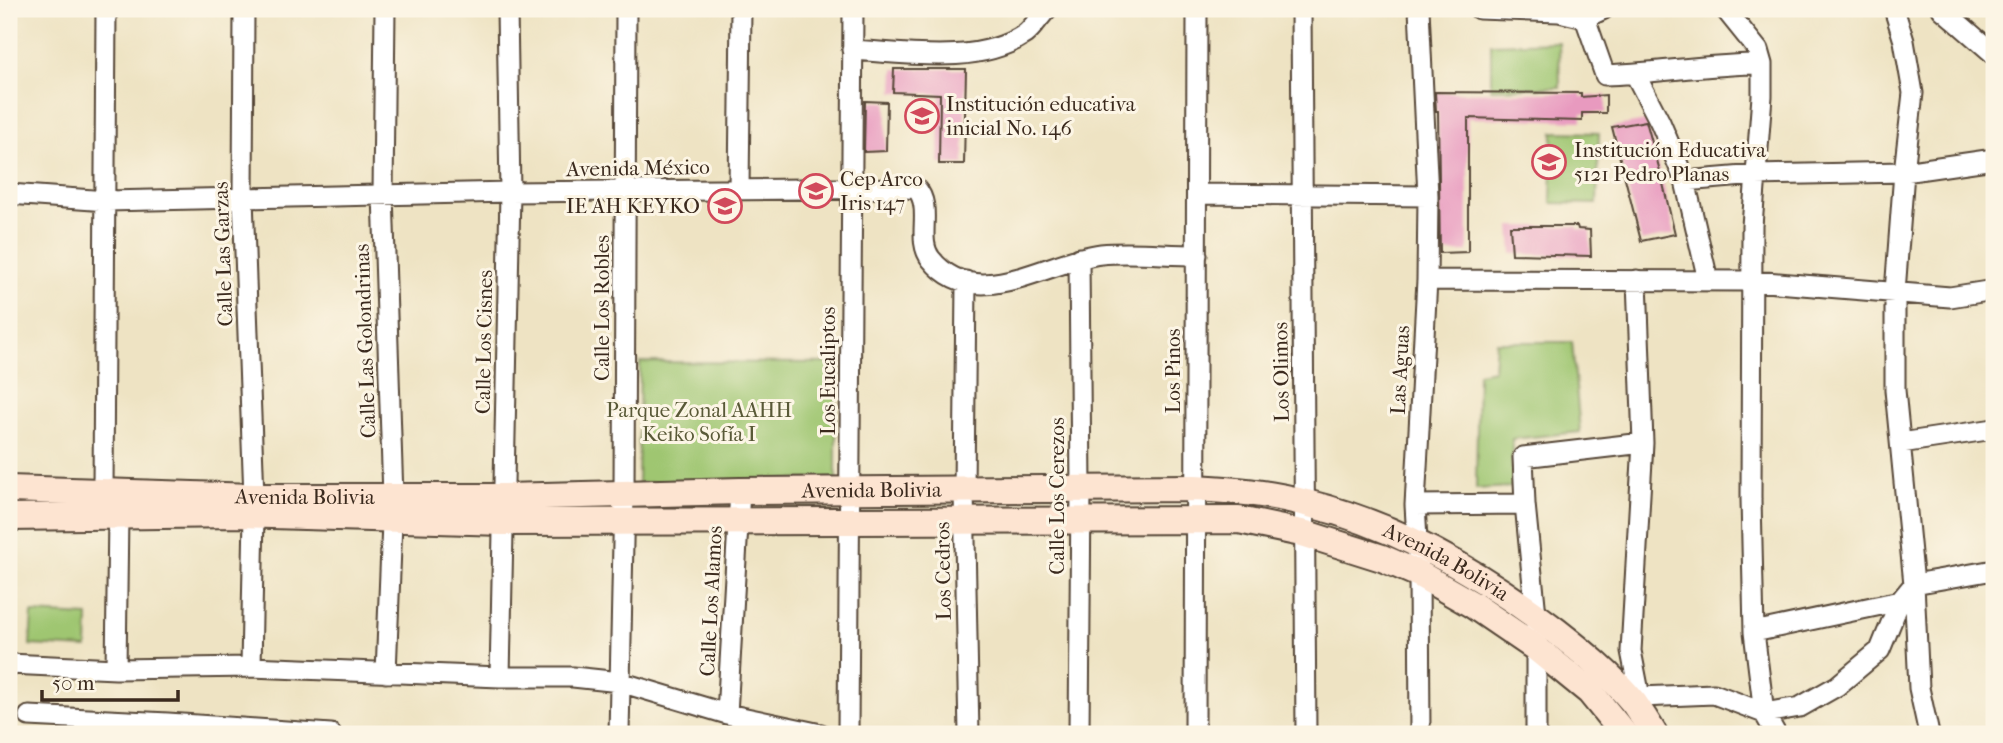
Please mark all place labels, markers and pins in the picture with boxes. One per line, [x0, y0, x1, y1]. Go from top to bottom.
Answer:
place label: Institución educativa inicial No. 146 [946, 92, 1136, 140]
school or university icon: Institución educativa inicial No. 146 [903, 97, 941, 135]
place label: Institución Educativa 5121 Pedro Planas [1574, 138, 1766, 186]
school or university icon: Institución Educativa 5121 Pedro Planas [1530, 143, 1568, 181]
place label: Cep Arco Iris 147 [840, 167, 923, 215]
school or university icon: Cep Arco Iris 147 [797, 172, 835, 210]
school or university icon: IE AH KEYKO [706, 187, 744, 225]
place label: IE AH KEYKO [566, 194, 700, 218]

